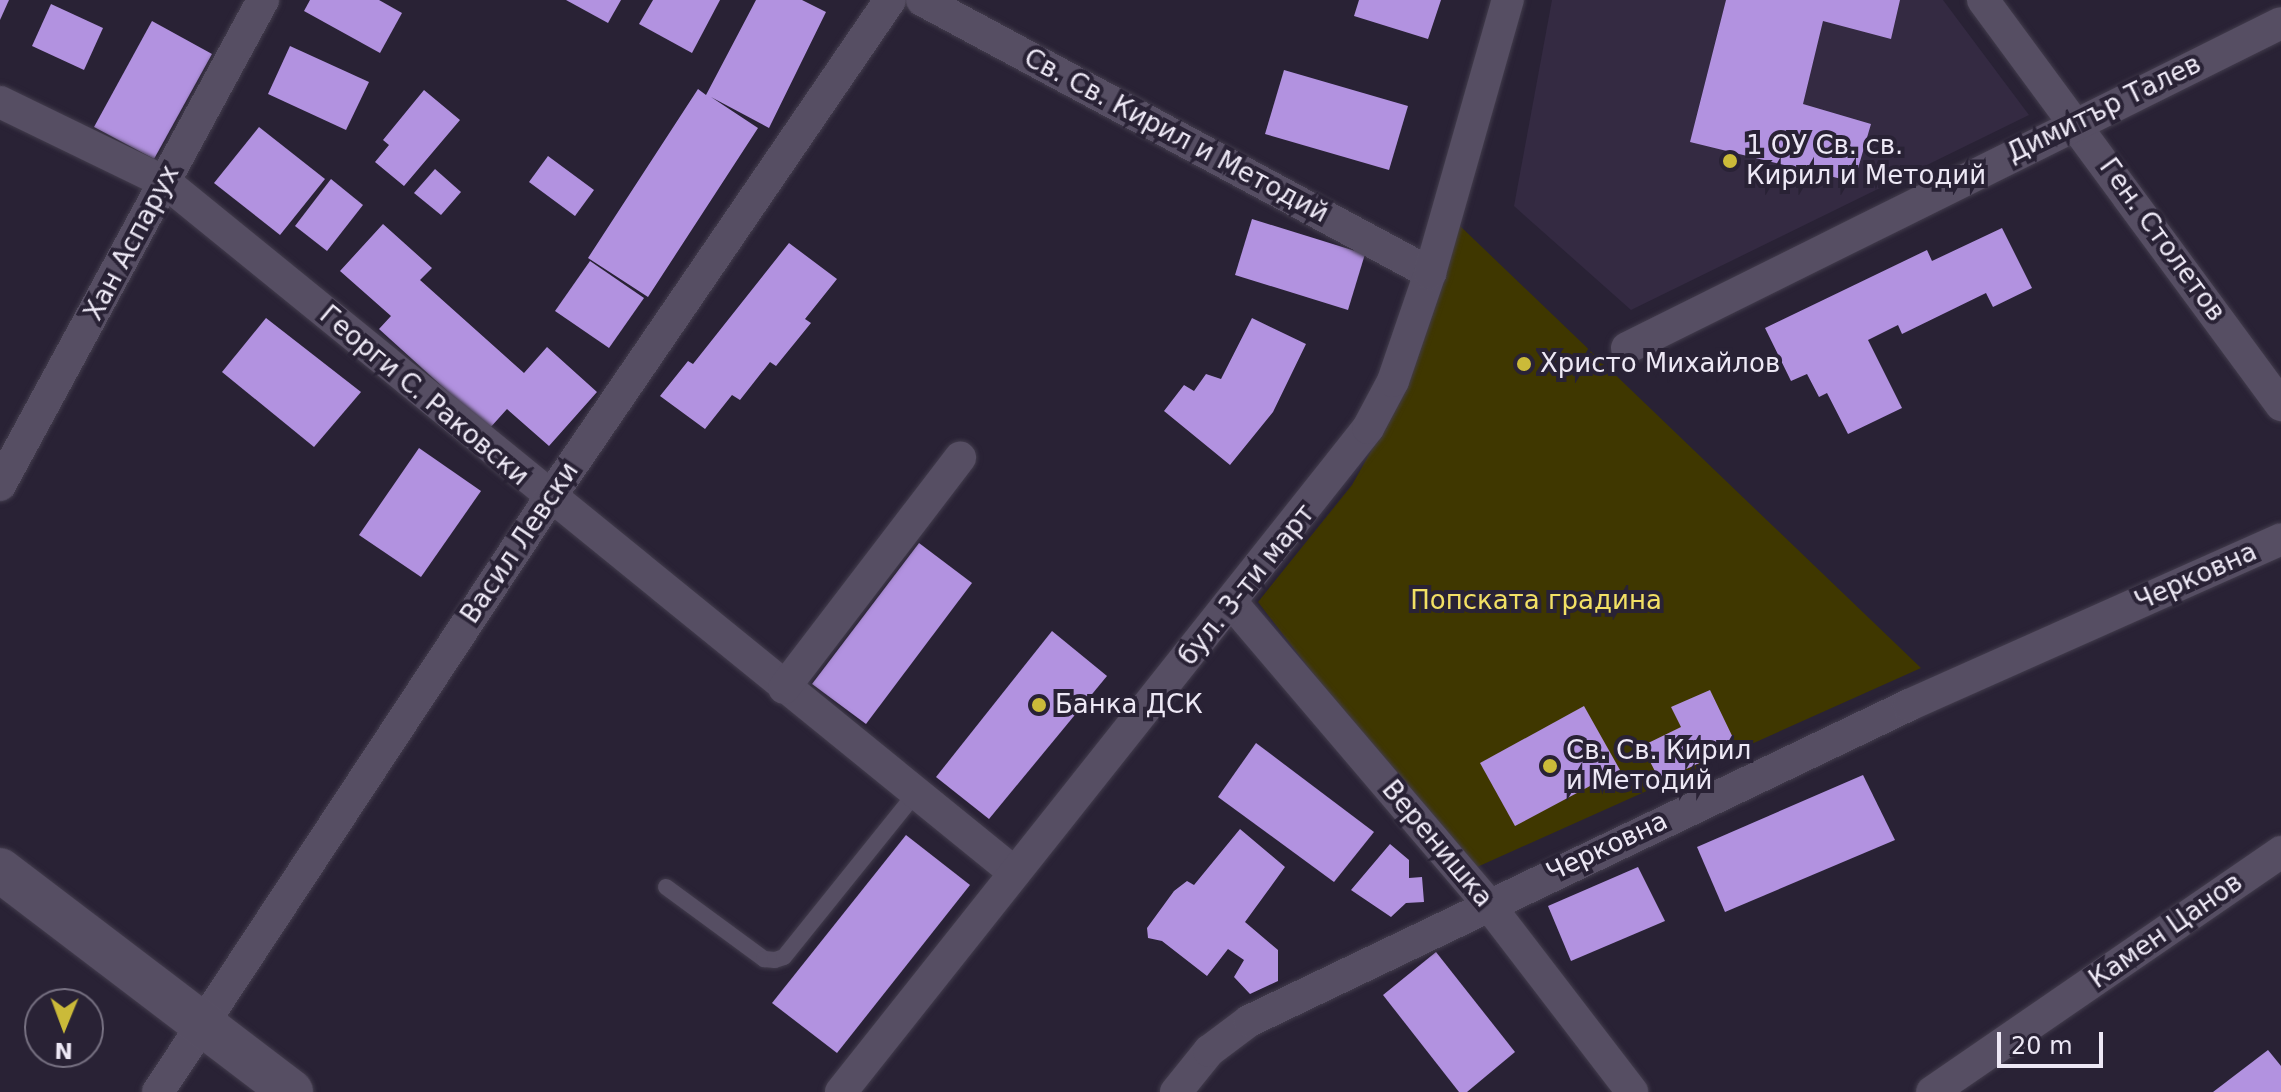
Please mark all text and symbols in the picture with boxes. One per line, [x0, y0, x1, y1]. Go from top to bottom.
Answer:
street label: Св. Св. Кирил и Методий [1019, 42, 1333, 230]
street label: Димитър Талев [2002, 49, 2206, 169]
place label: 1 ОУ Св. св. Кирил и Методий [1746, 130, 1986, 192]
marker: 1 ОУ Св. св. Кирил и Методий [1721, 152, 1739, 170]
street label: Ген. Столетов [2092, 153, 2232, 327]
street label: Хан Аспарух [78, 160, 186, 326]
street label: Георги С. Раковски [313, 299, 535, 493]
place label: Христо Михайлов [1540, 348, 1780, 380]
marker: Христо Михайлов [1515, 355, 1533, 373]
street label: Васил Левски [455, 457, 585, 629]
street label: бул. 3-ти март [1173, 498, 1321, 672]
street label: Черковна [2130, 536, 2262, 618]
park label: Попската градина [1410, 585, 1662, 617]
place label: Банка ДСК [1055, 689, 1203, 721]
marker: Банка ДСК [1030, 696, 1048, 714]
place label: Св. Св. Кирил и Методий [1566, 735, 1751, 796]
marker: Св. Св. Кирил и Методий [1541, 757, 1559, 775]
street label: Веренишка [1375, 774, 1499, 914]
street label: Черковна [1541, 805, 1673, 889]
street label: Камен Цанов [2083, 867, 2249, 995]
north arrow [24, 988, 104, 1068]
scale bar [2001, 1016, 2107, 1066]
text: 20 m [2011, 1032, 2073, 1060]
text: N [54, 1038, 73, 1063]

